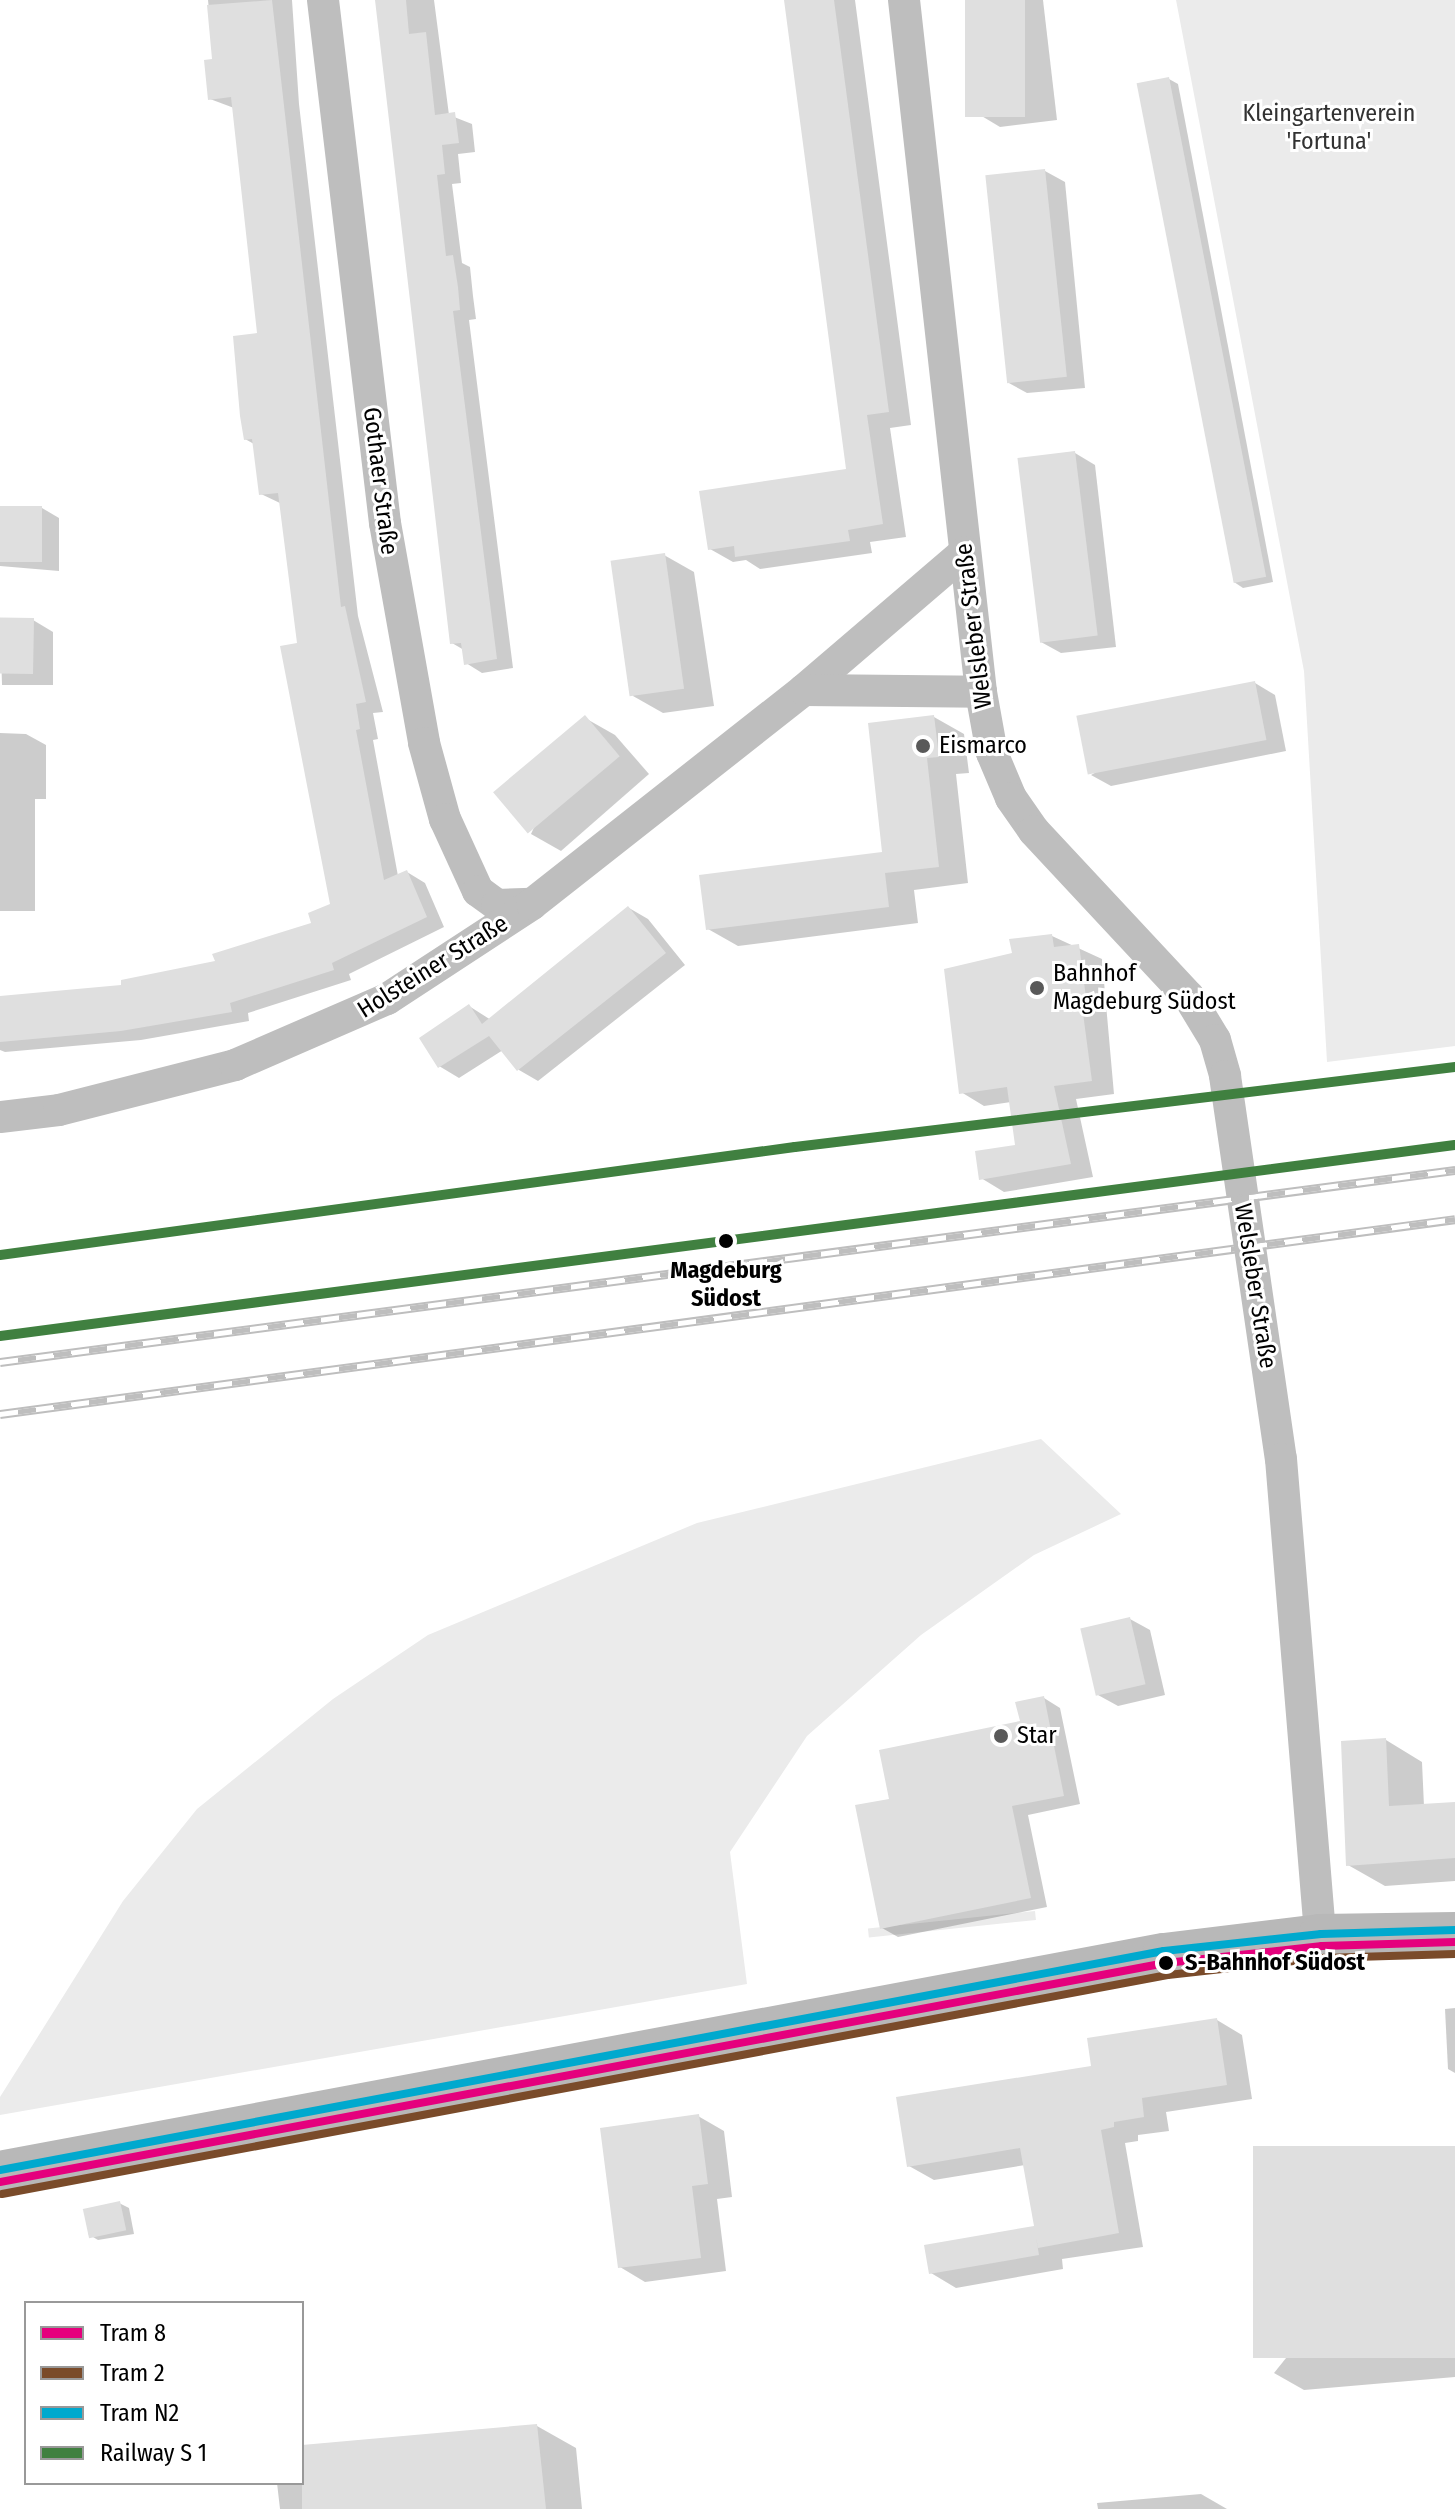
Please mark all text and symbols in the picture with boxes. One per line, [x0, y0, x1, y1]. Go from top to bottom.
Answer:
park label: Kleingartenverein 'Fortuna' [1243, 100, 1415, 156]
street label: Gothaer Straße [357, 406, 403, 556]
street label: Welsleber Straße [950, 542, 998, 710]
place label: Eismarco [939, 732, 1027, 760]
marker: Eismarco [914, 737, 932, 755]
street label: Holsteiner Straße [353, 909, 513, 1025]
place label: Bahnhof Magdeburg Südost [1053, 960, 1236, 1016]
marker: Bahnhof Magdeburg Südost [1028, 979, 1046, 997]
street label: Welsleber Straße [1228, 1201, 1282, 1371]
marker: Magdeburg Südost [714, 1229, 738, 1253]
place label: Magdeburg Südost [670, 1257, 782, 1313]
place label: Star [1017, 1722, 1057, 1750]
marker: Star [992, 1727, 1010, 1745]
place label: S-Bahnhof Südost [1185, 1949, 1365, 1977]
marker: S-Bahnhof Südost [1154, 1951, 1178, 1975]
legend [24, 2301, 304, 2485]
text: Tram 8 [100, 2319, 166, 2347]
text: Tram 2 [100, 2359, 164, 2387]
text: Tram N2 [100, 2399, 179, 2427]
text: Railway S 1 [100, 2439, 207, 2467]

